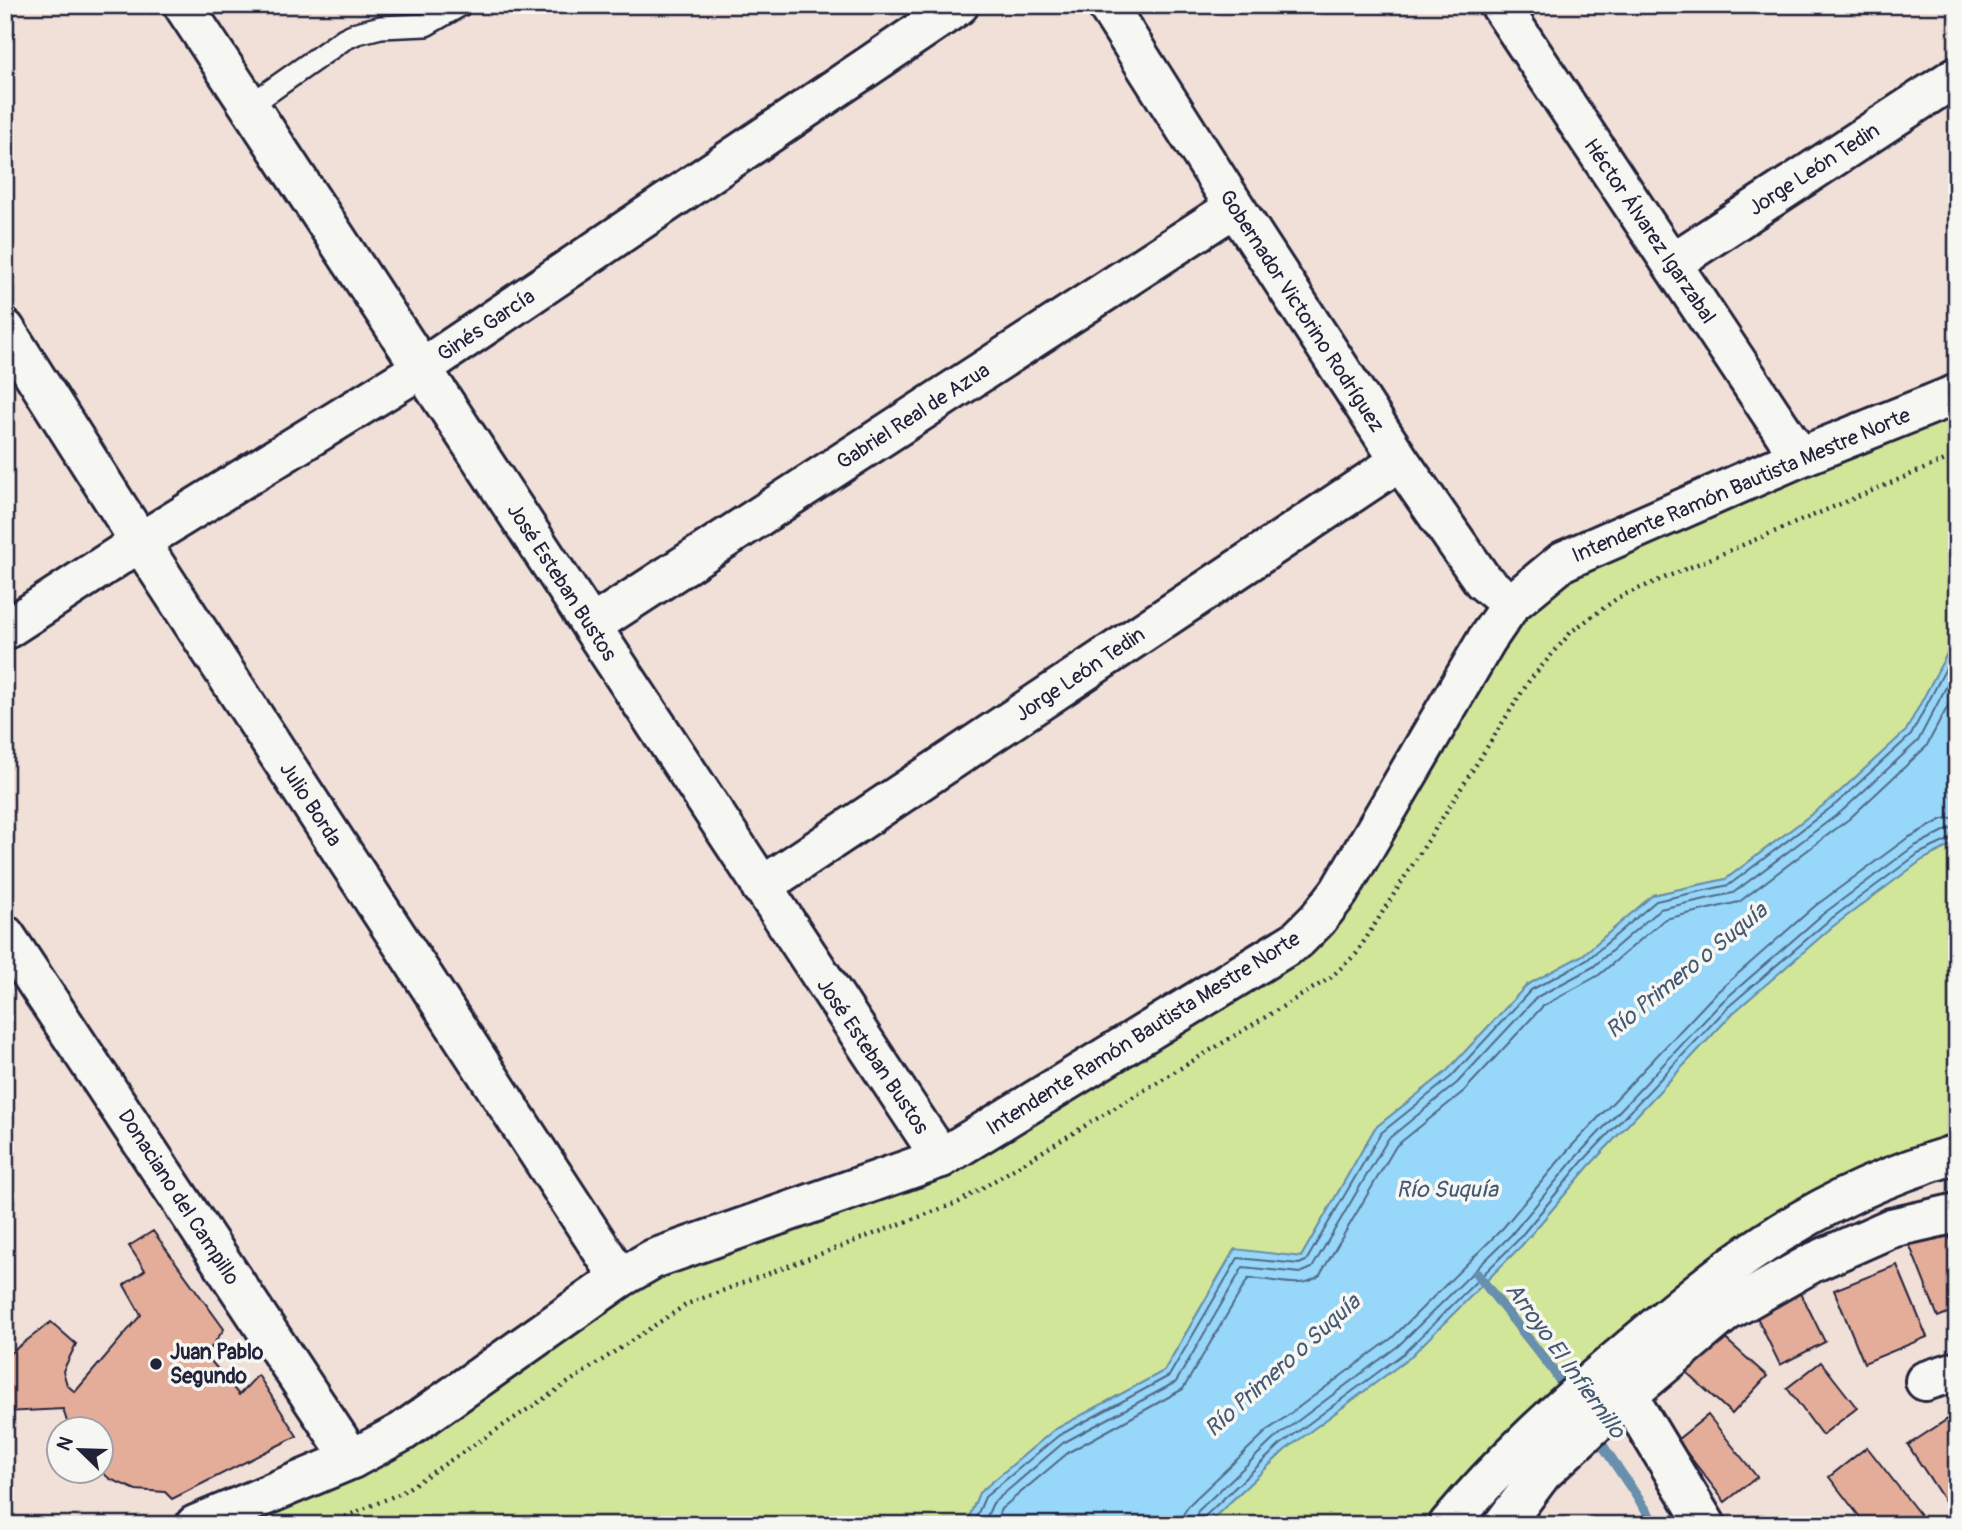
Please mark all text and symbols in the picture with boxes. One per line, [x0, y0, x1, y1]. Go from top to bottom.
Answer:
street label: Jorge León Tedin [1744, 117, 1885, 222]
street label: Héctor Álvarez Igarzabal [1578, 133, 1722, 329]
street label: Gobernador Victorino Rodríguez [1213, 185, 1390, 438]
street label: Ginés García [432, 283, 540, 368]
street label: Gabriel Real de Azua [832, 357, 995, 476]
street label: Intendente Ramón Bautista Mestre Norte [1568, 401, 1915, 569]
street label: José Esteban Bustos [501, 498, 623, 667]
street label: Jorge León Tedin [1010, 621, 1150, 728]
street label: Julio Borda [273, 757, 348, 852]
water label: Río Primero o Suquía [1600, 895, 1774, 1045]
street label: Intendente Ramón Bautista Mestre Norte [981, 925, 1306, 1142]
street label: José Esteban Bustos [810, 973, 935, 1140]
street label: Donaciano del Campillo [112, 1104, 246, 1290]
water label: Río Suquía [1396, 1175, 1499, 1204]
water label: Arroyo El Infiernillo [1499, 1277, 1633, 1445]
water label: Río Primero o Suquía [1198, 1287, 1367, 1443]
place label: Juan Pablo Segundo [170, 1339, 264, 1390]
marker: Juan Pablo Segundo [148, 1356, 164, 1372]
north arrow [46, 1414, 116, 1484]
text: N [52, 1433, 79, 1454]

